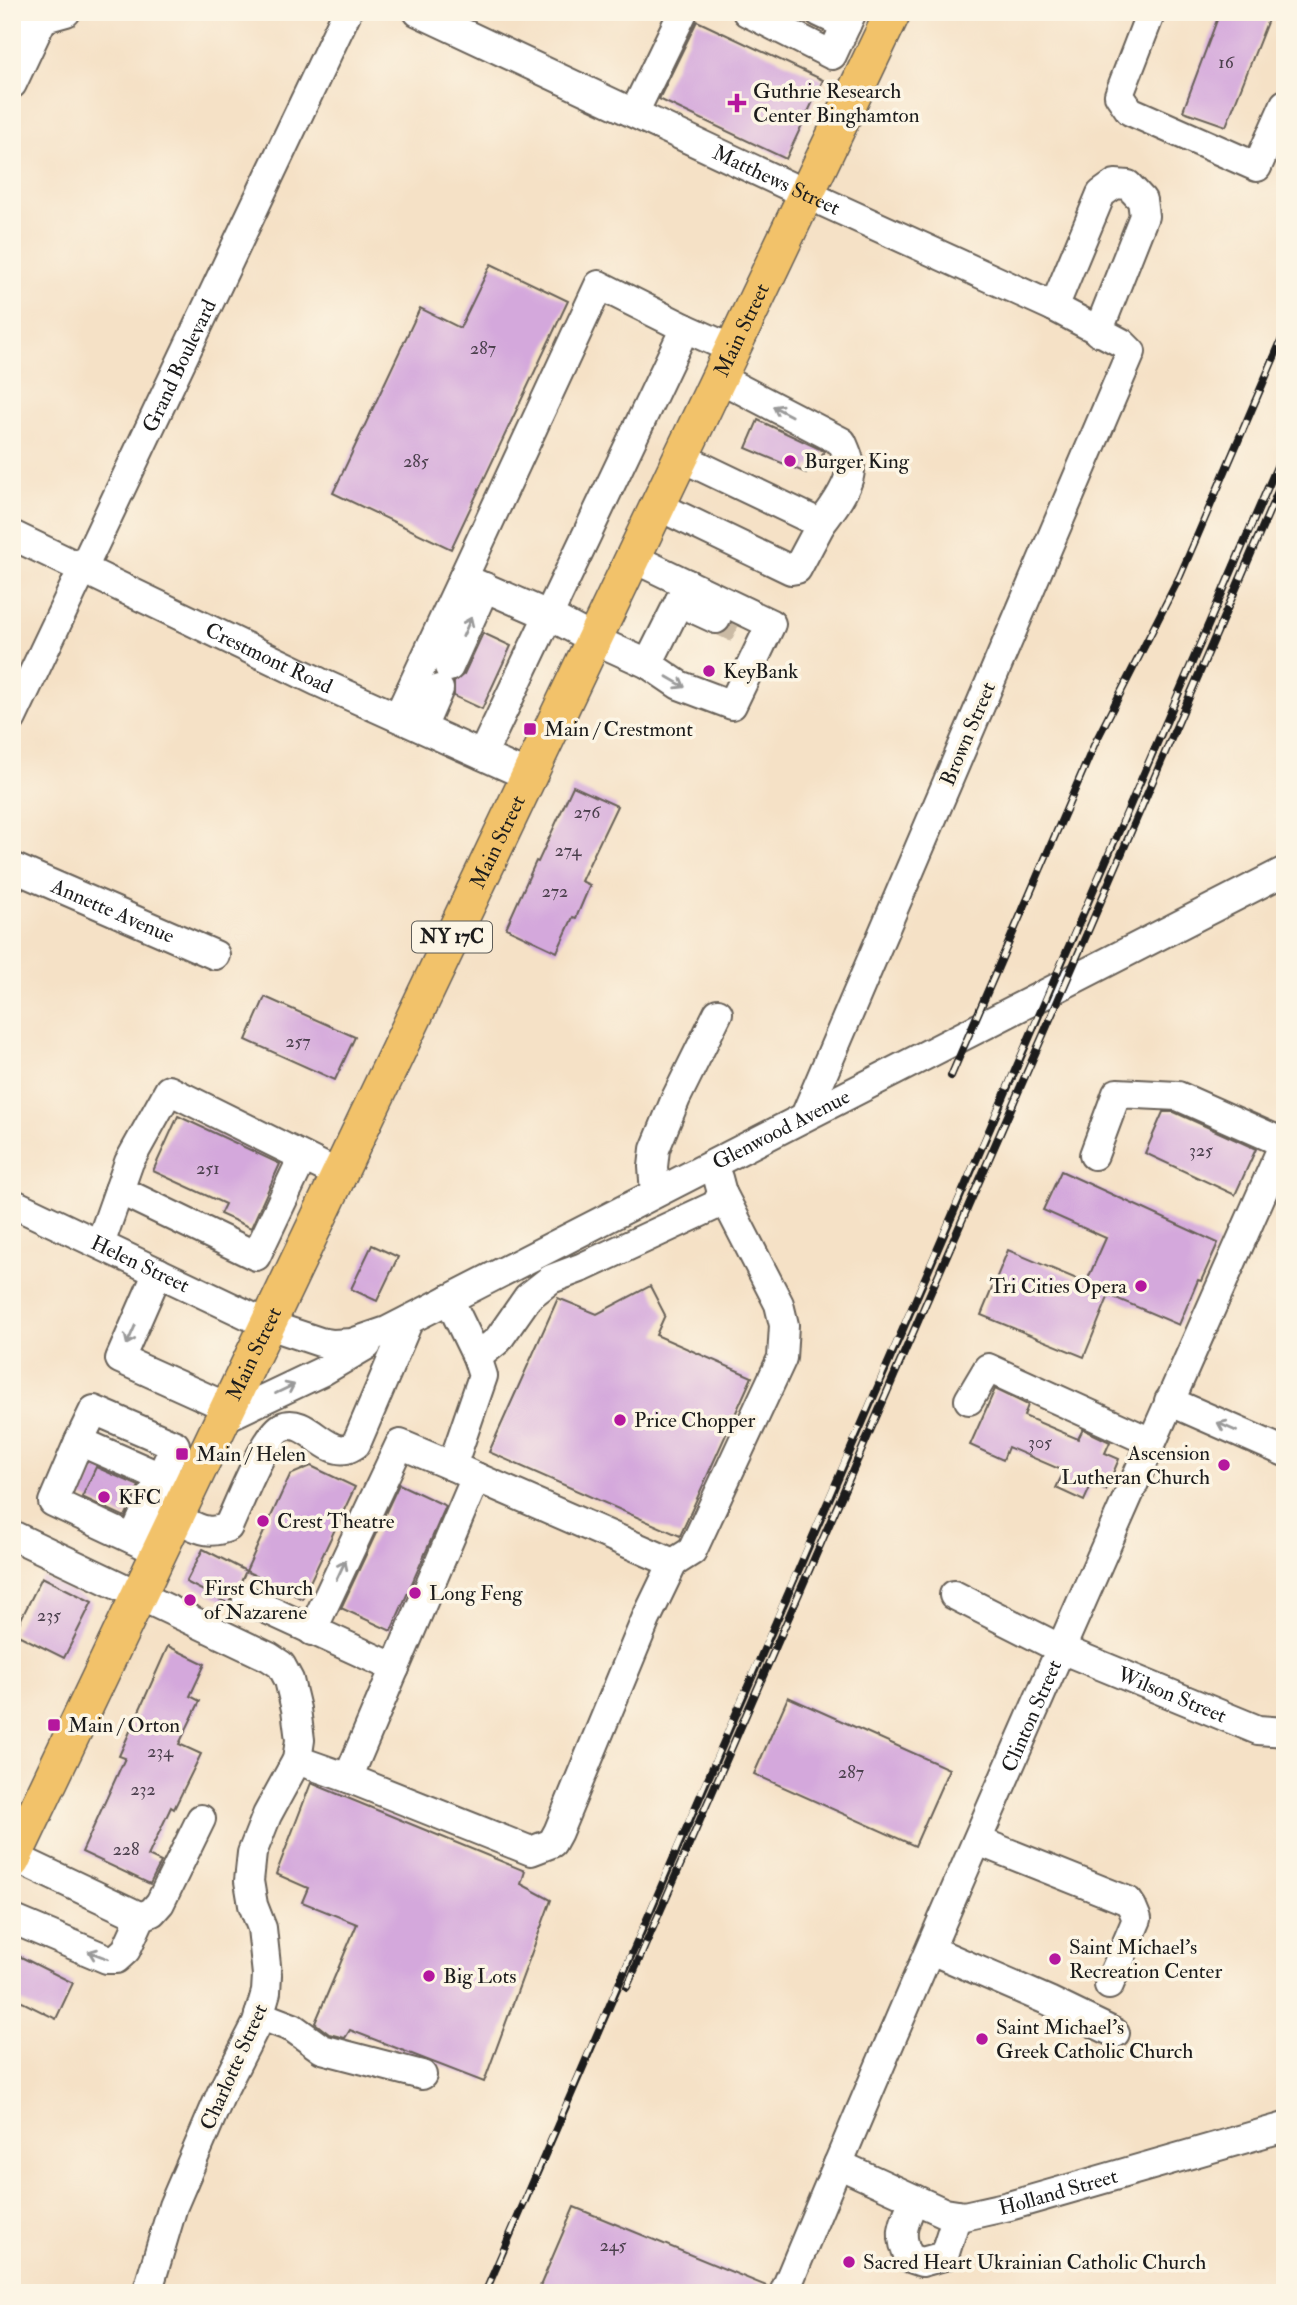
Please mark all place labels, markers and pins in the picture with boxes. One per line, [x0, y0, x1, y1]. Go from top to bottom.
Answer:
place label: Guthrie Research Center Binghamton [753, 78, 920, 129]
marker: Guthrie Research Center Binghamton [727, 93, 747, 113]
place label: Burger King [804, 448, 910, 475]
marker: Burger King [782, 453, 798, 469]
place label: KeyBank [723, 658, 798, 685]
marker: KeyBank [701, 663, 717, 679]
place label: Main / Crestmont [544, 716, 693, 743]
marker: Main / Crestmont [522, 721, 538, 737]
place label: Tri Cities Opera [990, 1273, 1127, 1300]
marker: Tri Cities Opera [1133, 1278, 1149, 1294]
place label: Price Chopper [634, 1407, 756, 1434]
marker: Price Chopper [612, 1412, 628, 1428]
place label: Ascension Lutheran Church [1061, 1440, 1210, 1491]
place label: Main / Helen [196, 1441, 306, 1468]
marker: Main / Helen [174, 1446, 190, 1462]
marker: Ascension Lutheran Church [1216, 1457, 1232, 1473]
place label: KFC [118, 1484, 161, 1511]
marker: KFC [96, 1489, 112, 1505]
place label: Crest Theatre [277, 1508, 395, 1535]
marker: Crest Theatre [255, 1513, 271, 1529]
place label: First Church of Nazarene [204, 1575, 313, 1626]
place label: Long Feng [429, 1580, 523, 1607]
marker: Long Feng [407, 1585, 423, 1601]
marker: First Church of Nazarene [182, 1592, 198, 1608]
place label: Main / Orton [68, 1712, 180, 1739]
marker: Main / Orton [46, 1717, 62, 1733]
place label: Saint Michael's Recreation Center [1069, 1934, 1222, 1985]
marker: Saint Michael's Recreation Center [1047, 1951, 1063, 1967]
place label: Big Lots [443, 1963, 516, 1990]
marker: Big Lots [421, 1968, 437, 1984]
place label: Saint Michael's Greek Catholic Church [996, 2014, 1193, 2065]
marker: Saint Michael's Greek Catholic Church [974, 2031, 990, 2047]
place label: Sacred Heart Ukrainian Catholic Church [863, 2249, 1206, 2276]
marker: Sacred Heart Ukrainian Catholic Church [841, 2254, 857, 2270]

